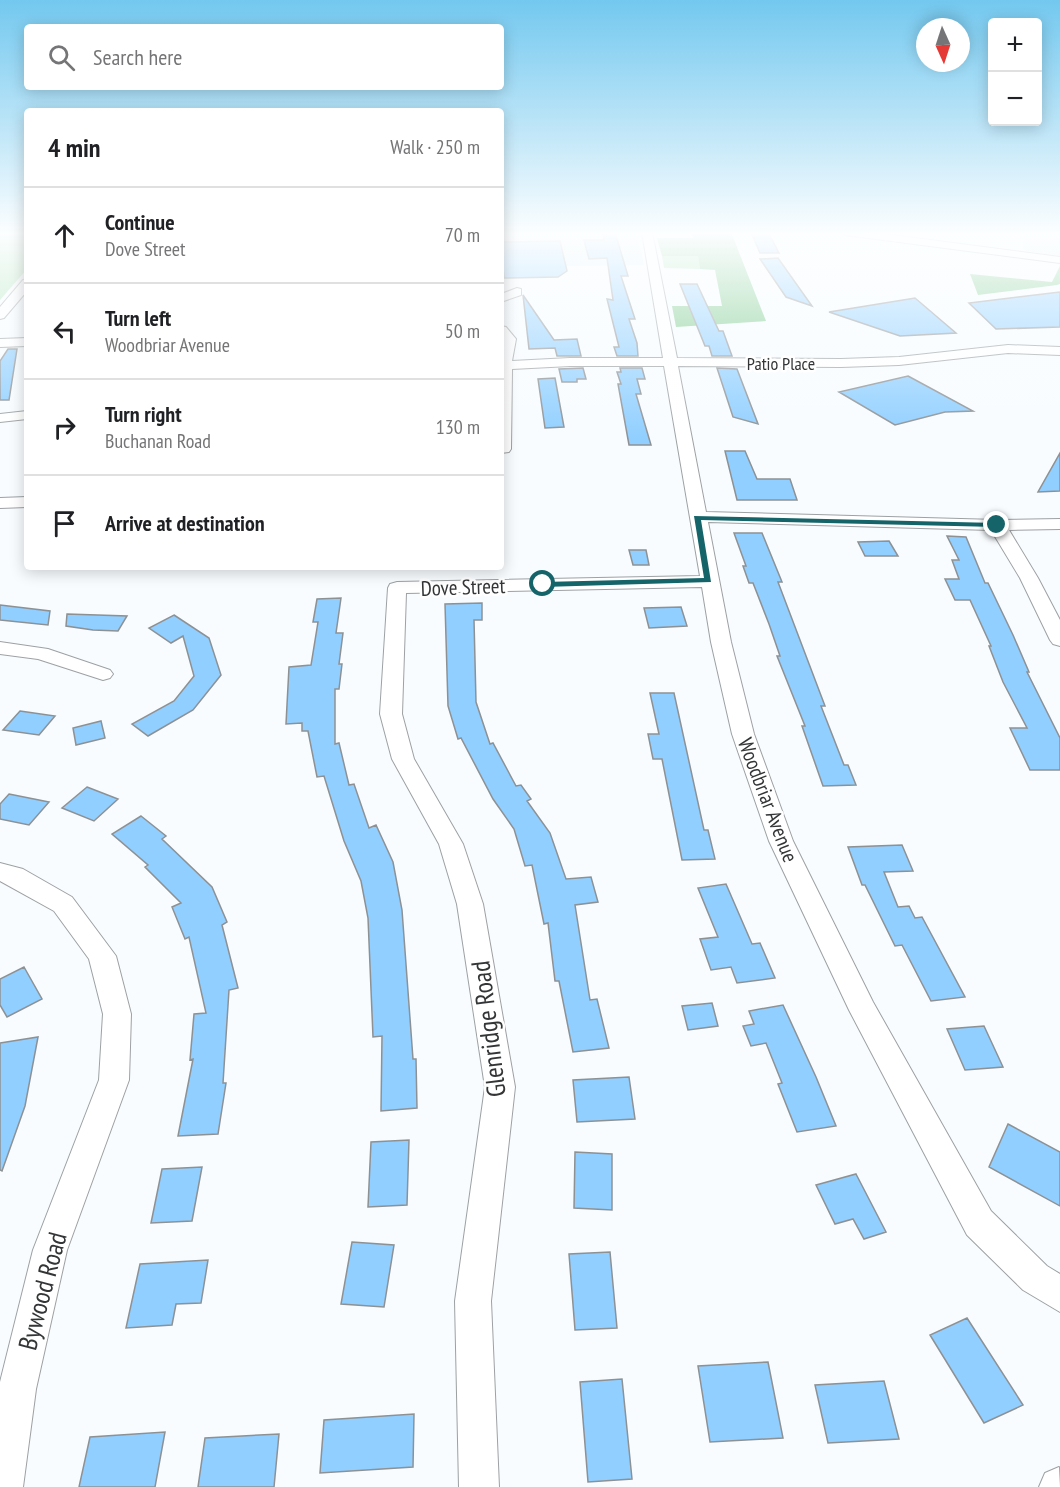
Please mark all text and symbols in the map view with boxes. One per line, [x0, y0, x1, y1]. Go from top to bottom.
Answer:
north arrow [916, 18, 970, 72]
map controls [988, 18, 1042, 126]
button: + [988, 18, 1042, 72]
search box [24, 24, 504, 90]
icon: search [45, 41, 78, 74]
text: Search here [93, 43, 182, 71]
button: − [988, 72, 1042, 126]
text: 4 min [48, 131, 101, 164]
text: Walk · 250 m [390, 134, 480, 160]
text: Continue [105, 208, 175, 236]
icon: ahead [48, 219, 81, 252]
text: 70 m [445, 222, 480, 248]
text: Dove Street [105, 236, 186, 262]
text: Turn left [105, 304, 171, 332]
icon: left [48, 315, 81, 348]
text: 50 m [445, 318, 480, 344]
text: Woodbriar Avenue [105, 332, 230, 358]
street label: Patio Place [747, 352, 815, 375]
text: Turn right [105, 400, 182, 428]
icon: right [48, 411, 81, 444]
text: 130 m [436, 414, 480, 440]
text: Buchanan Road [105, 428, 211, 454]
icon: arrive [48, 507, 81, 540]
text: Arrive at destination [105, 509, 265, 537]
route end [983, 511, 1009, 537]
route start [529, 570, 555, 596]
street label: Dove Street [420, 572, 506, 602]
street label: Woodbriar Avenue [732, 734, 804, 866]
street label: Glenridge Road [463, 959, 513, 1099]
street label: Bywood Road [10, 1228, 74, 1354]

